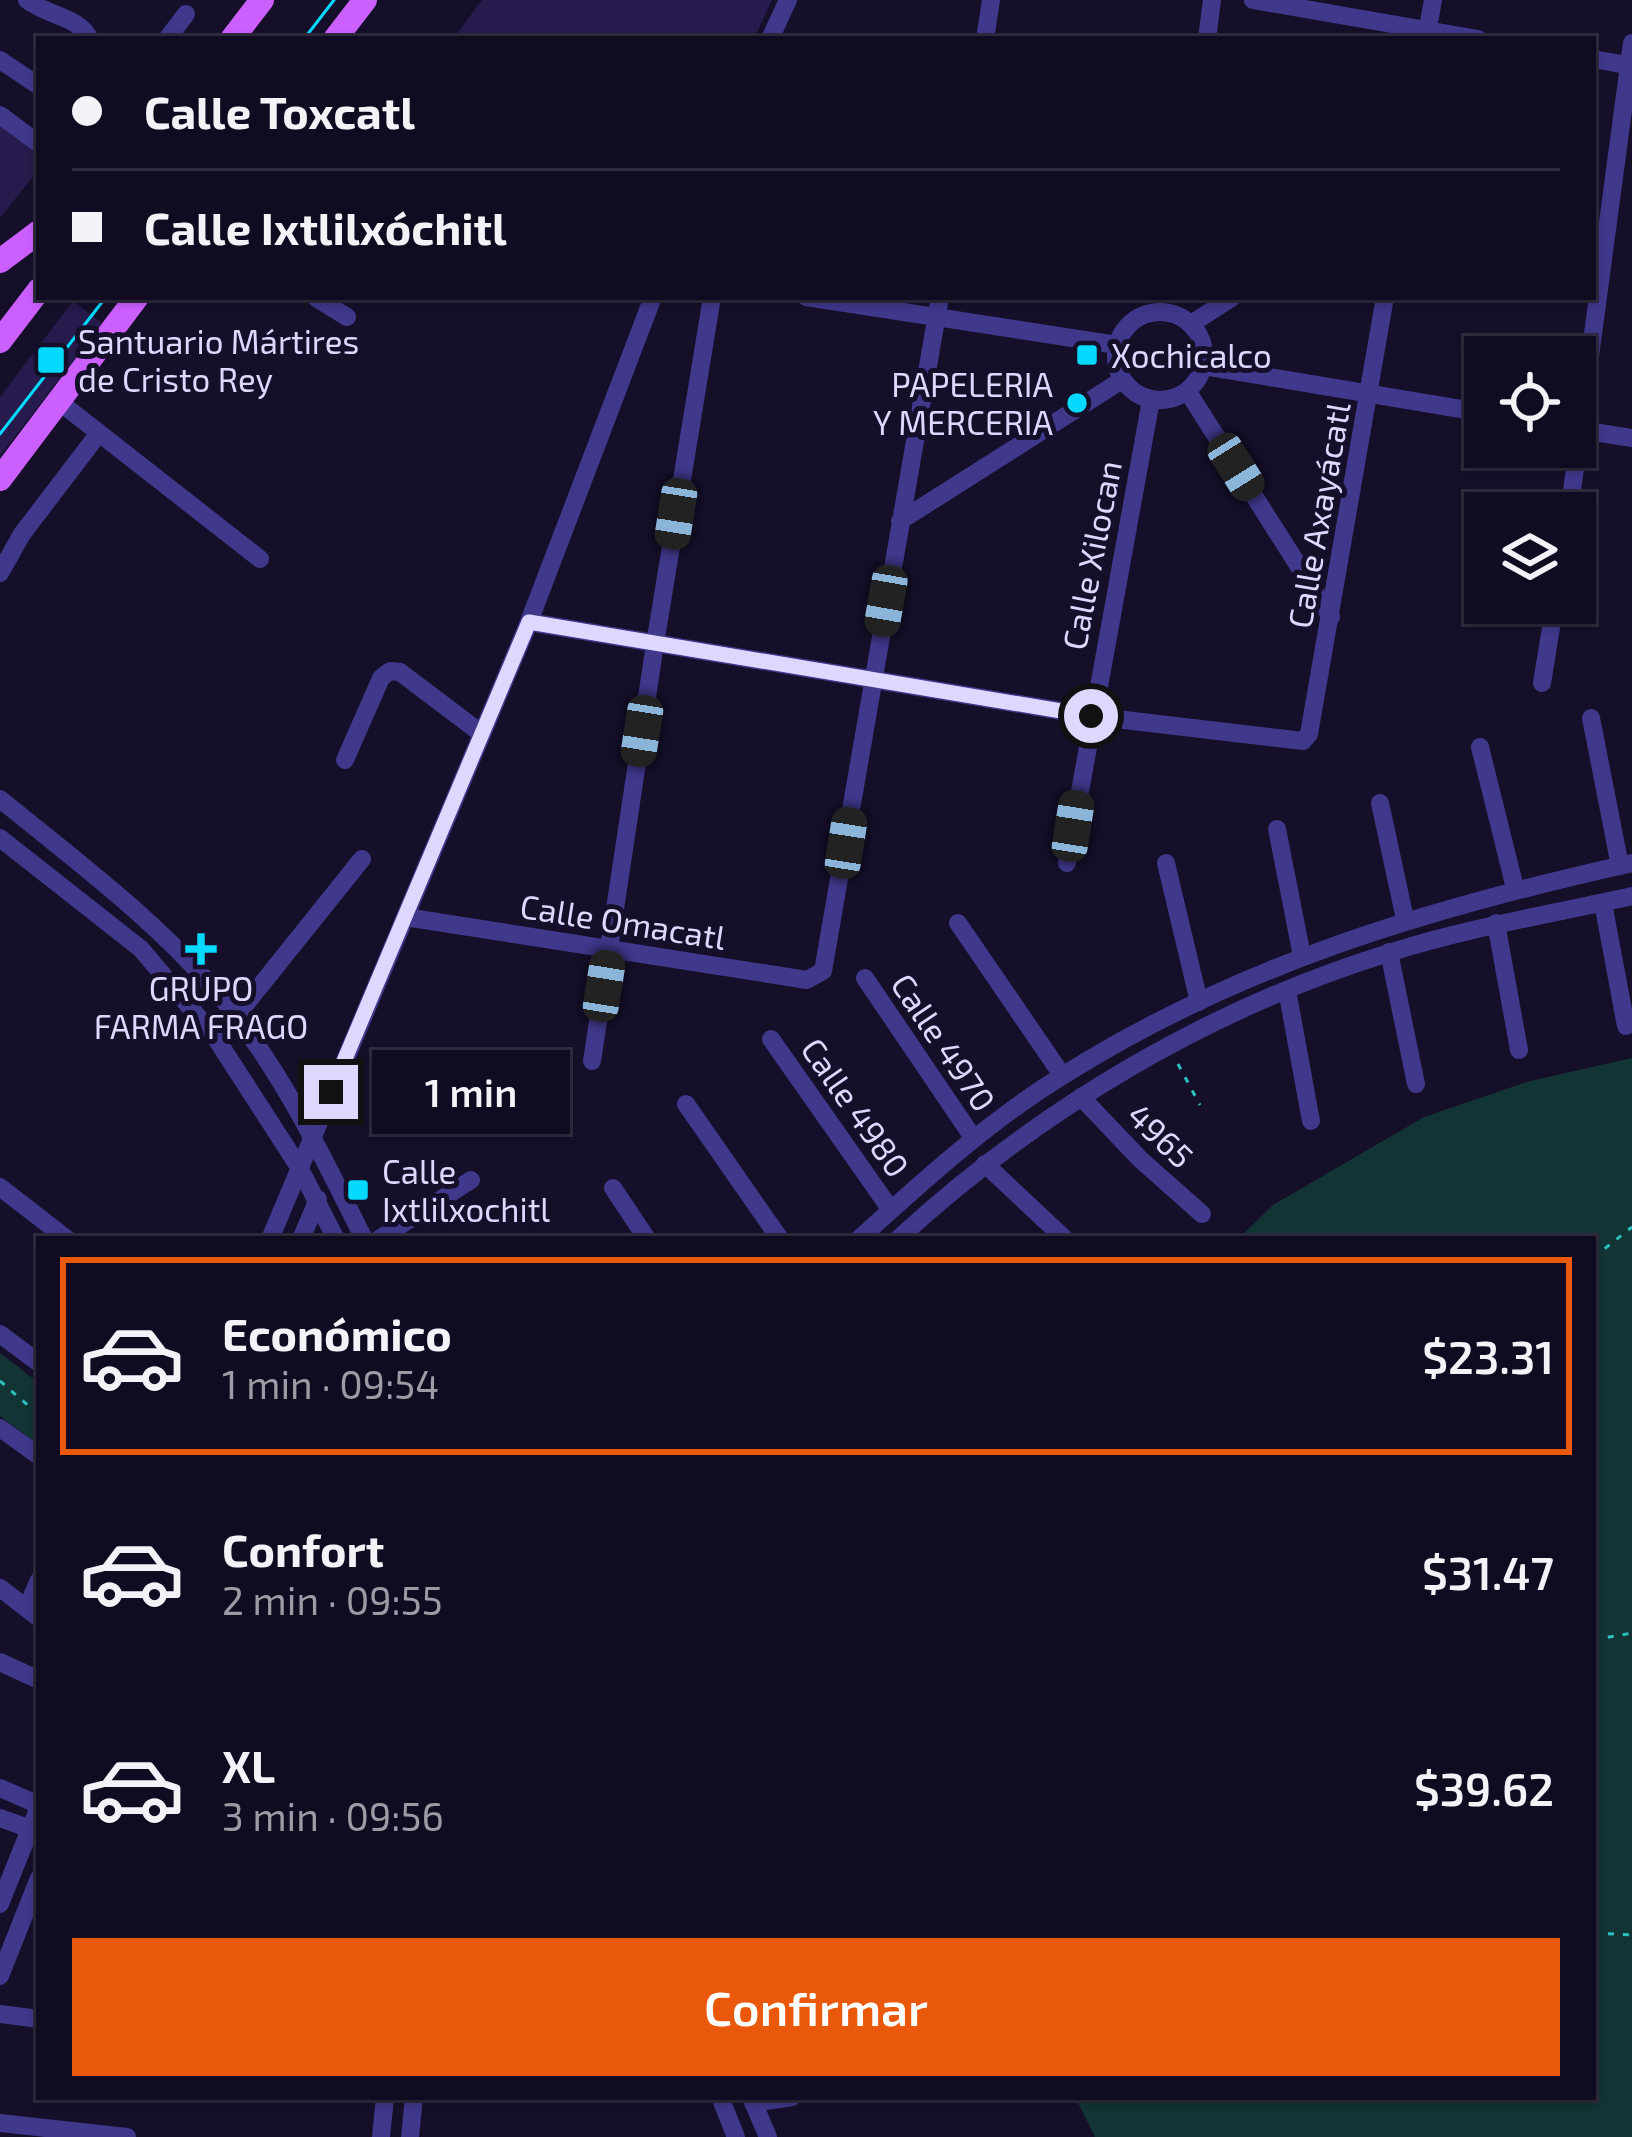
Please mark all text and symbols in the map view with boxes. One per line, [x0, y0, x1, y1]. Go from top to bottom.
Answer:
text: Calle Toxcatl [144, 84, 415, 138]
text: Calle Ixtlilxóchitl [144, 200, 507, 254]
place label: Santuario Mártires de Cristo Rey [78, 321, 359, 399]
place label: Xochicalco [1111, 335, 1272, 375]
map controls [1464, 336, 1596, 624]
button: locate [1464, 336, 1596, 468]
marker: Xochicalco [1074, 342, 1100, 368]
marker: Santuario Mártires de Cristo Rey [35, 344, 67, 376]
place label: PAPELERIA Y MERCERIA [873, 364, 1053, 442]
marker: PAPELERIA Y MERCERIA [1064, 390, 1090, 416]
street label: Calle Axayácatl [1278, 399, 1358, 631]
car [1202, 427, 1270, 507]
street label: Calle Xilocan [1053, 457, 1129, 653]
car [653, 476, 699, 552]
button: layers [1464, 492, 1596, 624]
car [862, 562, 910, 640]
route start [1064, 689, 1118, 743]
car [619, 693, 665, 769]
car [1050, 788, 1096, 864]
car [823, 805, 869, 881]
street label: Calle Omacatl [517, 885, 729, 957]
marker: GRUPO FARMA FRAGO [188, 936, 214, 962]
car [581, 948, 627, 1024]
street label: Calle 4970 [883, 965, 1005, 1119]
place label: GRUPO FARMA FRAGO [94, 968, 308, 1046]
street label: Calle 4980 [794, 1030, 918, 1184]
callout: 1 min [373, 1050, 571, 1134]
route end [304, 1065, 358, 1119]
text: 1 min [425, 1068, 517, 1115]
street label: 4965 [1120, 1094, 1202, 1176]
place label: Calle Ixtlilxochitl [382, 1151, 550, 1229]
marker: Calle Ixtlilxochitl [345, 1177, 371, 1203]
icon: car [78, 1302, 186, 1410]
text: Económico [222, 1306, 452, 1360]
text: $23.31 [1422, 1329, 1554, 1383]
text: 1 min · 09:54 [222, 1360, 439, 1407]
icon: car [78, 1518, 186, 1626]
text: Confort [222, 1522, 384, 1576]
text: $31.47 [1422, 1545, 1554, 1599]
text: 2 min · 09:55 [222, 1576, 443, 1623]
icon: car [78, 1734, 186, 1842]
text: XL [222, 1738, 275, 1792]
text: $39.62 [1414, 1761, 1554, 1815]
text: 3 min · 09:56 [222, 1792, 444, 1839]
button: Confirmar [72, 1938, 1560, 2076]

